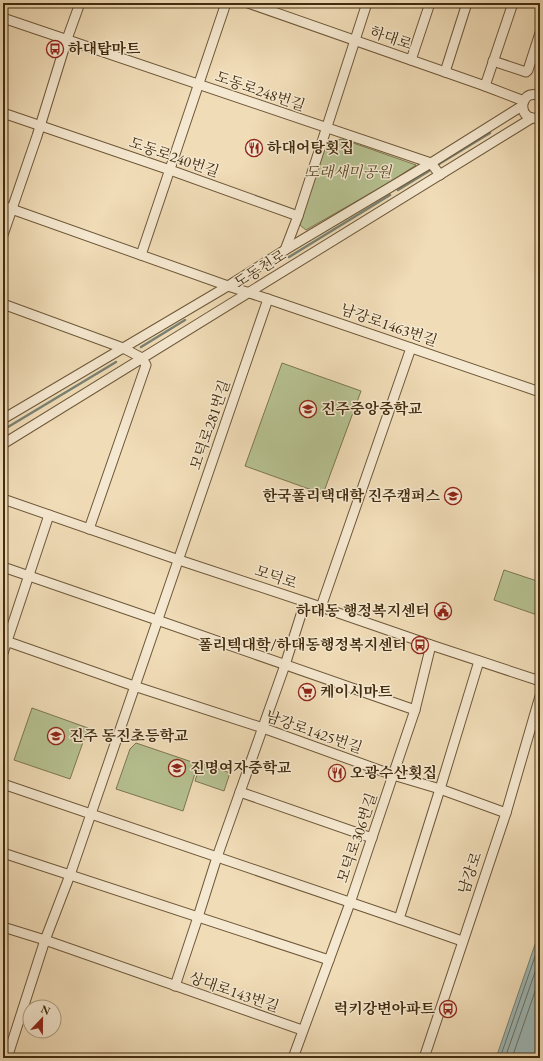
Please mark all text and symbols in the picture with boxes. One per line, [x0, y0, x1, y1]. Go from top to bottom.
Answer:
street label: 하대로 [368, 21, 415, 54]
bus stop icon: 하대탑마트 [45, 39, 65, 59]
place label: 하대탑마트 [68, 39, 141, 58]
street label: 도동로248번길 [213, 66, 308, 115]
street label: 도동로240번길 [127, 132, 222, 181]
restaurant icon: 하대어탕횟집 [244, 138, 264, 158]
place label: 하대어탕횟집 [267, 138, 354, 157]
park label: 도래새미공원 [305, 162, 393, 181]
street label: 도동천로 [230, 245, 290, 292]
street label: 남강로1463번길 [338, 299, 440, 350]
street label: 모덕로281번길 [185, 377, 234, 472]
school or university icon: 진주중앙중학교 [298, 399, 318, 419]
place label: 진주중앙중학교 [321, 399, 423, 418]
place label: 한국폴리택대학 진주캠퍼스 [263, 486, 441, 505]
school or university icon: 한국폴리택대학 진주캠퍼스 [443, 486, 463, 506]
street label: 모덕로 [253, 560, 300, 593]
place label: 하대동 행정복지센터 [296, 601, 430, 620]
public building icon: 하대동 행정복지센터 [433, 601, 453, 621]
place label: 폴리텍대학/하대동행정복지센터 [198, 635, 407, 654]
bus stop icon: 폴리텍대학/하대동행정복지센터 [410, 635, 430, 655]
supermarket icon: 케이시마트 [297, 682, 317, 702]
place label: 케이시마트 [320, 682, 393, 701]
street label: 남강로1425번길 [263, 706, 365, 757]
school or university icon: 진주 동진초등학교 [46, 726, 66, 746]
place label: 진주 동진초등학교 [69, 726, 189, 745]
school or university icon: 진명여자중학교 [167, 758, 187, 778]
place label: 진명여자중학교 [190, 758, 292, 777]
restaurant icon: 오광수산횟집 [327, 763, 347, 783]
place label: 오광수산횟집 [350, 763, 437, 782]
street label: 모덕로306번길 [332, 790, 381, 885]
street label: 남강로 [453, 849, 486, 896]
street label: 상대로143번길 [187, 967, 282, 1016]
north arrow [22, 999, 62, 1039]
place label: 럭키강변아파트 [334, 999, 436, 1018]
bus stop icon: 럭키강변아파트 [438, 999, 458, 1019]
text: N [39, 1002, 53, 1018]

